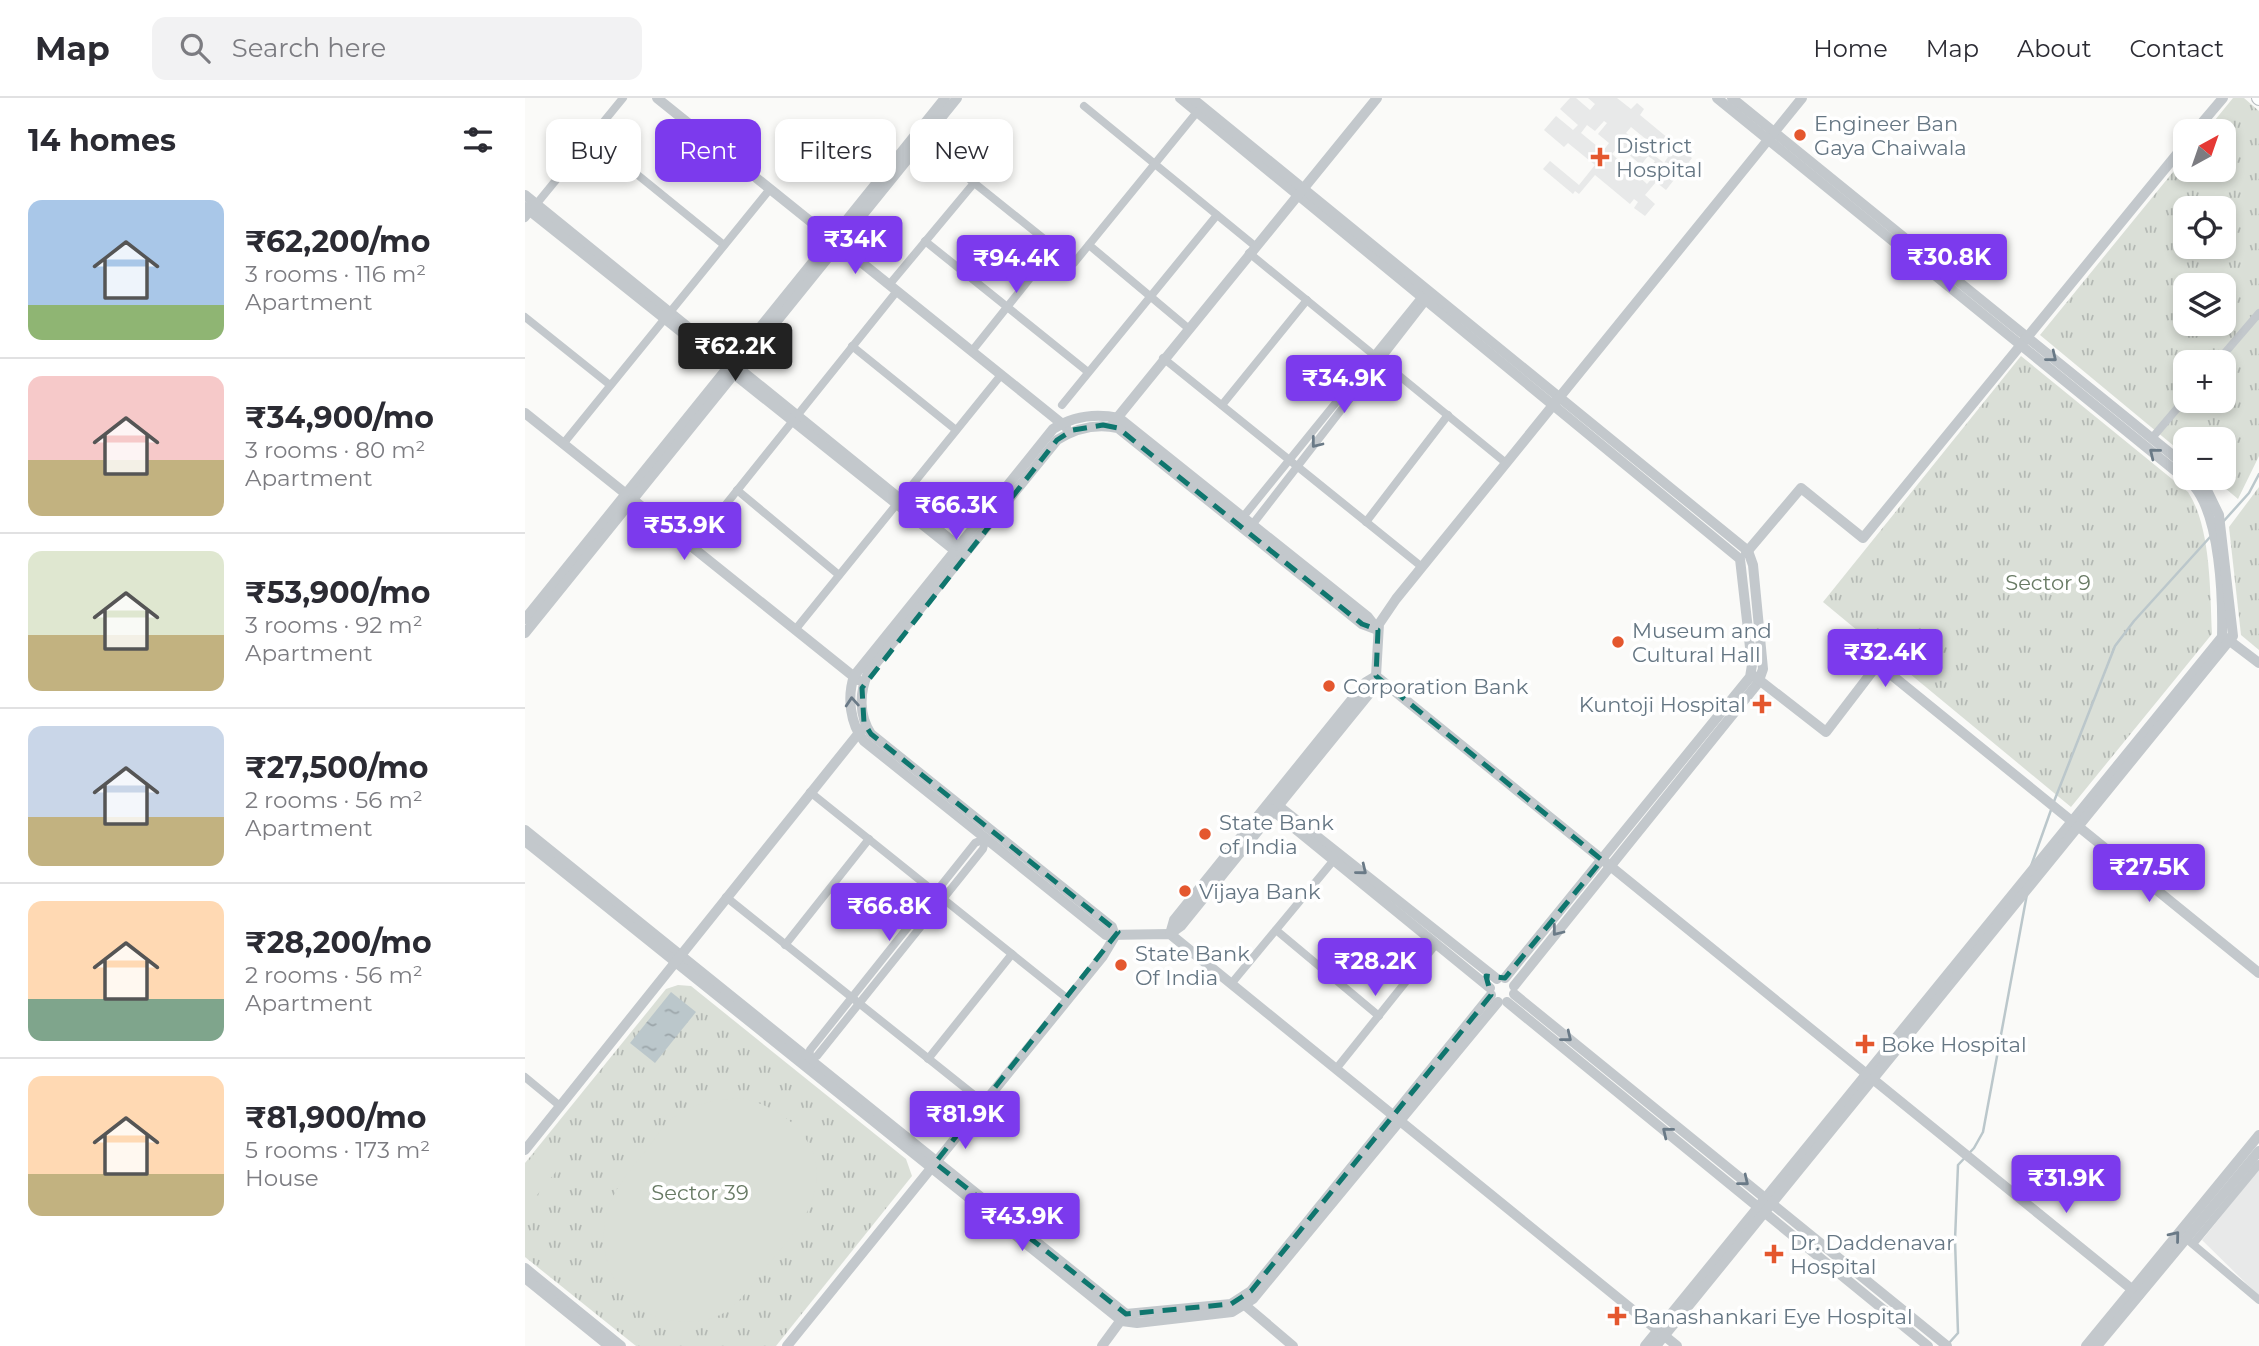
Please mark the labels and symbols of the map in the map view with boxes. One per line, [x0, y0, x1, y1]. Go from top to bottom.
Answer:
place label: Engineer Ban Gaya Chaiwala [1814, 111, 1967, 160]
north arrow [2173, 119, 2237, 182]
marker: Engineer Ban Gaya Chaiwala [1792, 127, 1808, 143]
place label: District Hospital [1616, 133, 1702, 182]
marker: District Hospital [1590, 147, 1610, 167]
pin: ₹34K [814, 216, 896, 276]
pin: ₹30.8K [1892, 234, 2006, 294]
pin: ₹94.4K [959, 236, 1073, 295]
pin: ₹62.2K [678, 324, 792, 383]
one-way arrow [2043, 349, 2056, 361]
pin: ₹34.9K [1287, 356, 1401, 415]
one-way arrow [1311, 436, 1324, 448]
one-way arrow [2149, 449, 2162, 461]
pin: ₹66.3K [899, 482, 1013, 542]
pin: ₹53.9K [627, 503, 741, 562]
park label: Sector 9 [2005, 570, 2091, 595]
place label: Museum and Cultural Hall [1632, 618, 1772, 667]
pin: ₹32.4K [1828, 630, 1942, 689]
marker: Museum and Cultural Hall [1610, 634, 1626, 650]
place label: Corporation Bank [1343, 674, 1529, 699]
marker: Corporation Bank [1321, 678, 1337, 694]
place label: Kuntoji Hospital [1579, 692, 1746, 717]
marker: Kuntoji Hospital [1752, 694, 1772, 714]
one-way arrow [845, 696, 860, 707]
place label: State Bank of India [1219, 810, 1334, 859]
marker: State Bank of India [1197, 826, 1213, 842]
pin: ₹27.5K [2092, 844, 2206, 904]
one-way arrow [1355, 862, 1367, 875]
place label: Vijaya Bank [1199, 879, 1321, 904]
marker: Vijaya Bank [1177, 883, 1193, 899]
pin: ₹66.8K [832, 884, 946, 943]
one-way arrow [1552, 924, 1565, 936]
pin: ₹28.2K [1318, 939, 1432, 998]
place label: State Bank Of India [1135, 941, 1250, 990]
marker: State Bank Of India [1113, 957, 1129, 973]
one-way arrow [1559, 1029, 1572, 1041]
place label: Boke Hospital [1881, 1032, 2027, 1057]
marker: Boke Hospital [1855, 1034, 1875, 1054]
pin: ₹81.9K [908, 1091, 1022, 1151]
one-way arrow [1662, 1128, 1675, 1140]
pin: ₹31.9K [2009, 1156, 2123, 1215]
one-way arrow [1736, 1172, 1748, 1185]
park label: Sector 39 [651, 1180, 749, 1205]
pin: ₹43.9K [965, 1194, 1079, 1253]
place label: Dr. Daddenavar Hospital [1790, 1230, 1955, 1279]
one-way arrow [2167, 1232, 2180, 1244]
marker: Dr. Daddenavar Hospital [1764, 1244, 1784, 1264]
place label: Banashankari Eye Hospital [1633, 1304, 1913, 1329]
marker: Banashankari Eye Hospital [1607, 1306, 1627, 1326]

